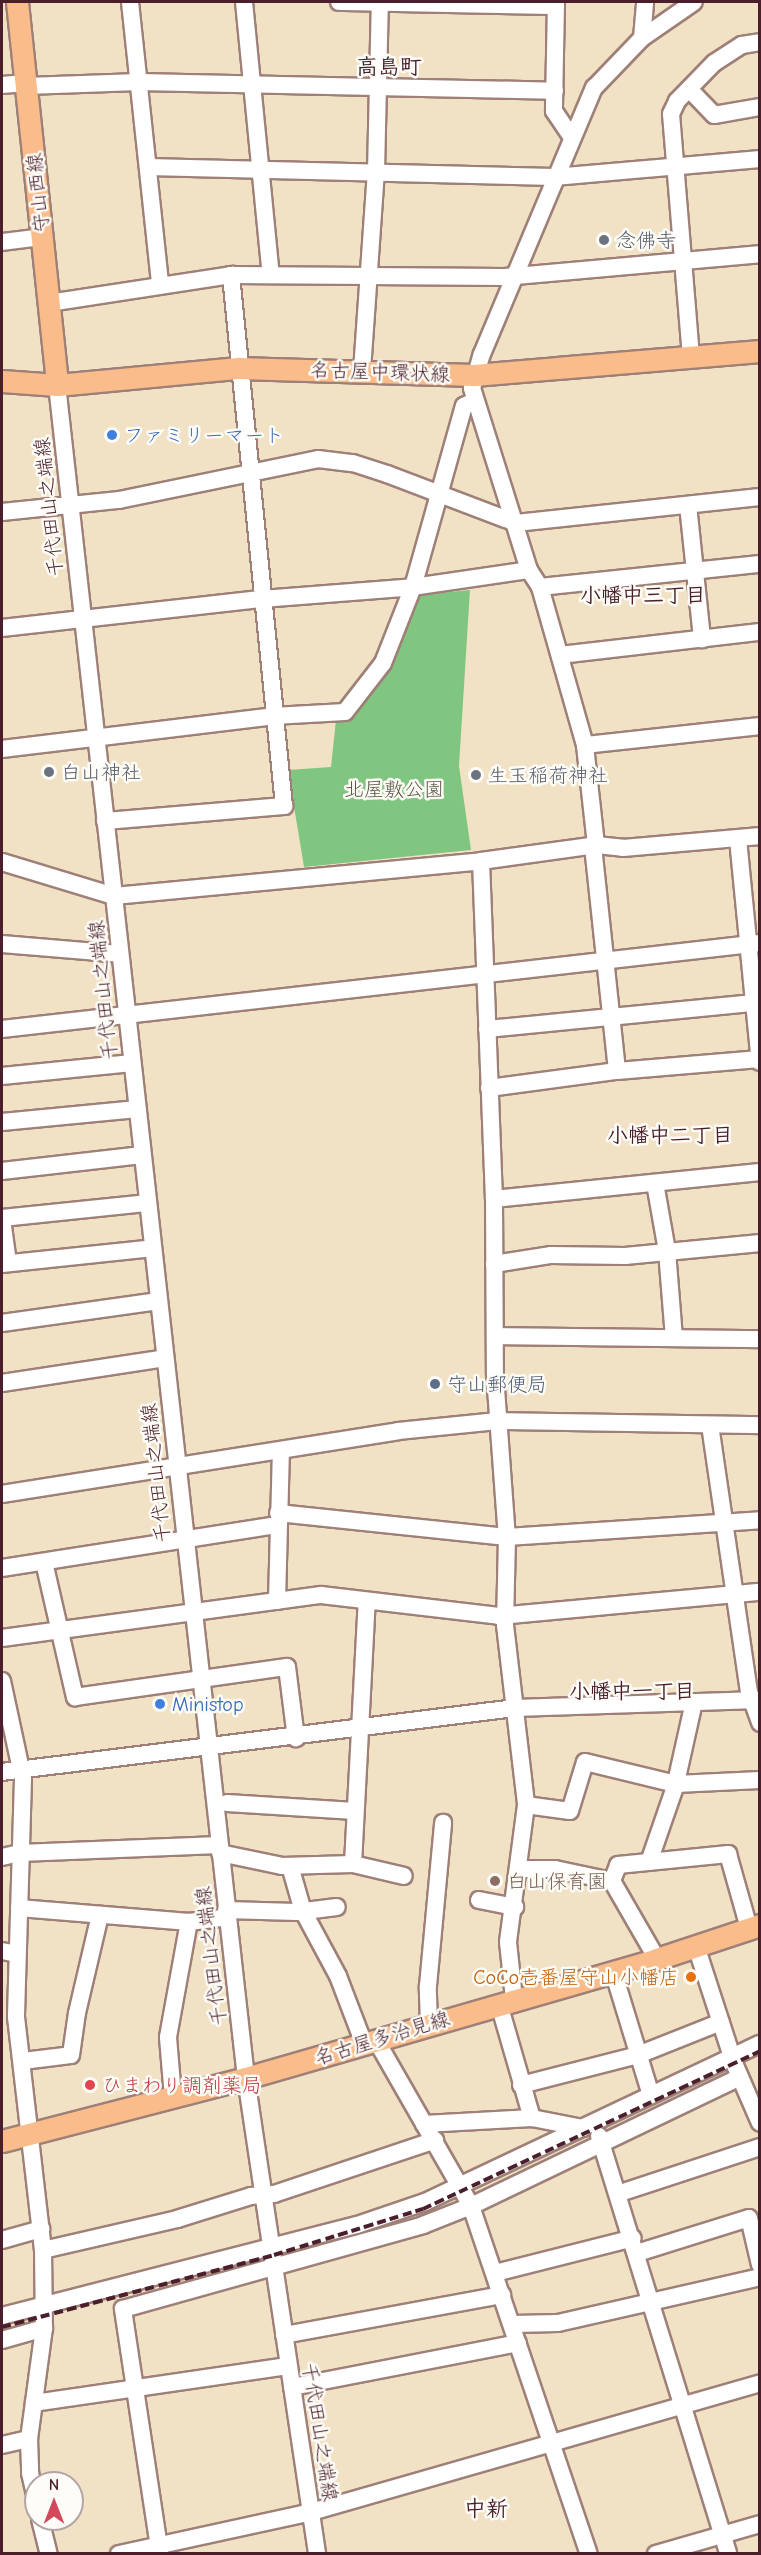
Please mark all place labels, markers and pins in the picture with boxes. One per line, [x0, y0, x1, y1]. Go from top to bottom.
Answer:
place label: 念佛寺 [616, 228, 676, 252]
marker: 念佛寺 [597, 233, 611, 247]
place label: ファミリーマート [124, 423, 284, 447]
marker: ファミリーマート [105, 428, 119, 442]
place label: 白山神社 [61, 760, 141, 784]
place label: 生玉稲荷神社 [488, 763, 608, 787]
marker: 白山神社 [42, 765, 56, 779]
marker: 生玉稲荷神社 [469, 768, 483, 782]
place label: 守山郵便局 [447, 1372, 547, 1396]
marker: 守山郵便局 [428, 1377, 442, 1391]
place label: Ministop [172, 1692, 244, 1716]
marker: Ministop [153, 1697, 167, 1711]
place label: 白山保育園 [507, 1869, 607, 1893]
marker: 白山保育園 [488, 1874, 502, 1888]
place label: CoCo壱番屋守山小幡店 [473, 1965, 679, 1989]
marker: CoCo壱番屋守山小幡店 [684, 1970, 698, 1984]
place label: ひまわり調剤薬局 [102, 2073, 262, 2097]
marker: ひまわり調剤薬局 [83, 2078, 97, 2092]

